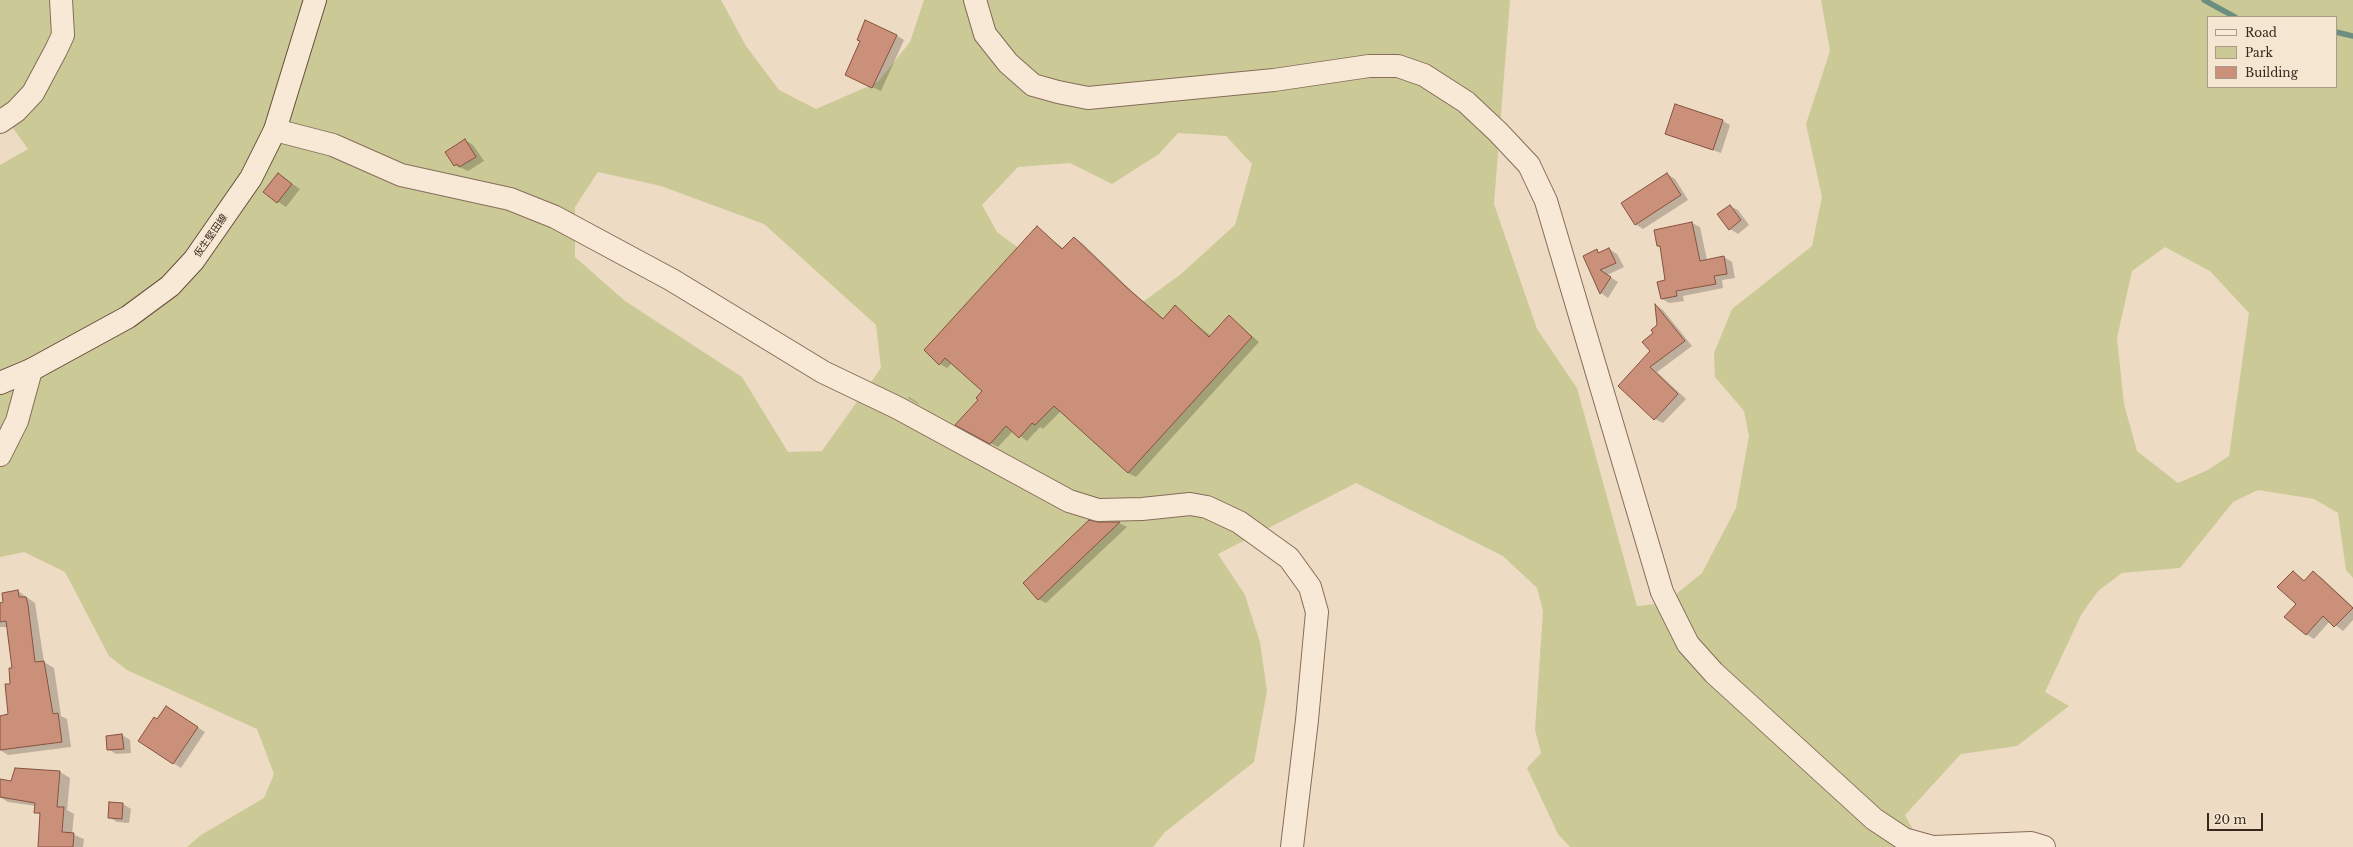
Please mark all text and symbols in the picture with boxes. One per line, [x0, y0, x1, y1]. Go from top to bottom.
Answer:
legend [2207, 16, 2337, 88]
text: Road [2245, 25, 2277, 40]
text: Park [2245, 45, 2273, 60]
text: Building [2245, 65, 2298, 80]
street label: 仮生堅田線 [192, 212, 230, 260]
scale bar [2209, 805, 2265, 831]
text: 20 m [2214, 812, 2246, 827]

